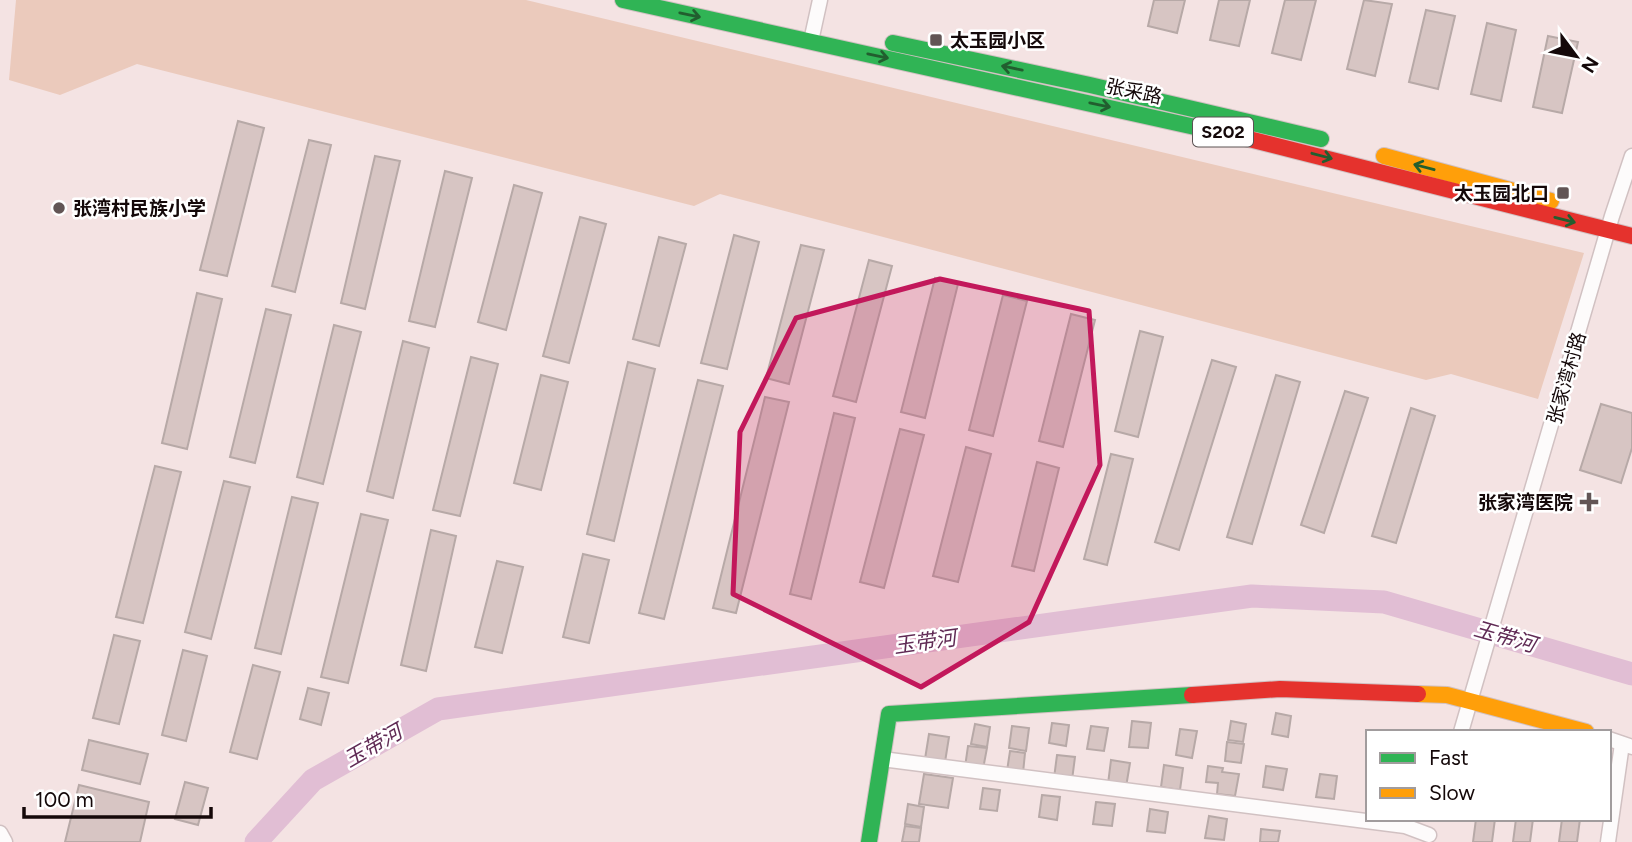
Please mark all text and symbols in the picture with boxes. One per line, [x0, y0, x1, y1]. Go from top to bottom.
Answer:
one-way arrow [678, 8, 701, 22]
north arrow [1541, 21, 1611, 91]
place label: 太玉园小区 [950, 29, 1045, 52]
marker: 太玉园小区 [928, 32, 944, 48]
one-way arrow [866, 49, 889, 63]
text: N [1576, 52, 1604, 77]
one-way arrow [1001, 61, 1024, 75]
street label: 张采路 [1104, 74, 1164, 109]
one-way arrow [1088, 98, 1111, 112]
road number: S202 [1193, 118, 1253, 146]
one-way arrow [1310, 150, 1333, 163]
one-way arrow [1413, 160, 1435, 173]
place label: 太玉园北口 [1454, 182, 1549, 205]
marker: 太玉园北口 [1555, 185, 1571, 201]
place label: 张湾村民族小学 [73, 197, 206, 220]
marker: 张湾村民族小学 [51, 200, 67, 216]
one-way arrow [1554, 214, 1576, 227]
street label: 张家湾村路 [1542, 329, 1591, 427]
place label: 张家湾医院 [1478, 491, 1573, 514]
marker: 张家湾医院 [1579, 492, 1599, 512]
water label: 玉带河 [1471, 616, 1543, 658]
water label: 玉带河 [892, 624, 962, 658]
water label: 玉带河 [339, 717, 410, 772]
legend [1366, 730, 1611, 821]
text: Fast [1429, 745, 1469, 770]
scale bar [24, 776, 212, 820]
text: Slow [1429, 780, 1475, 805]
text: 100 m [35, 787, 94, 812]

